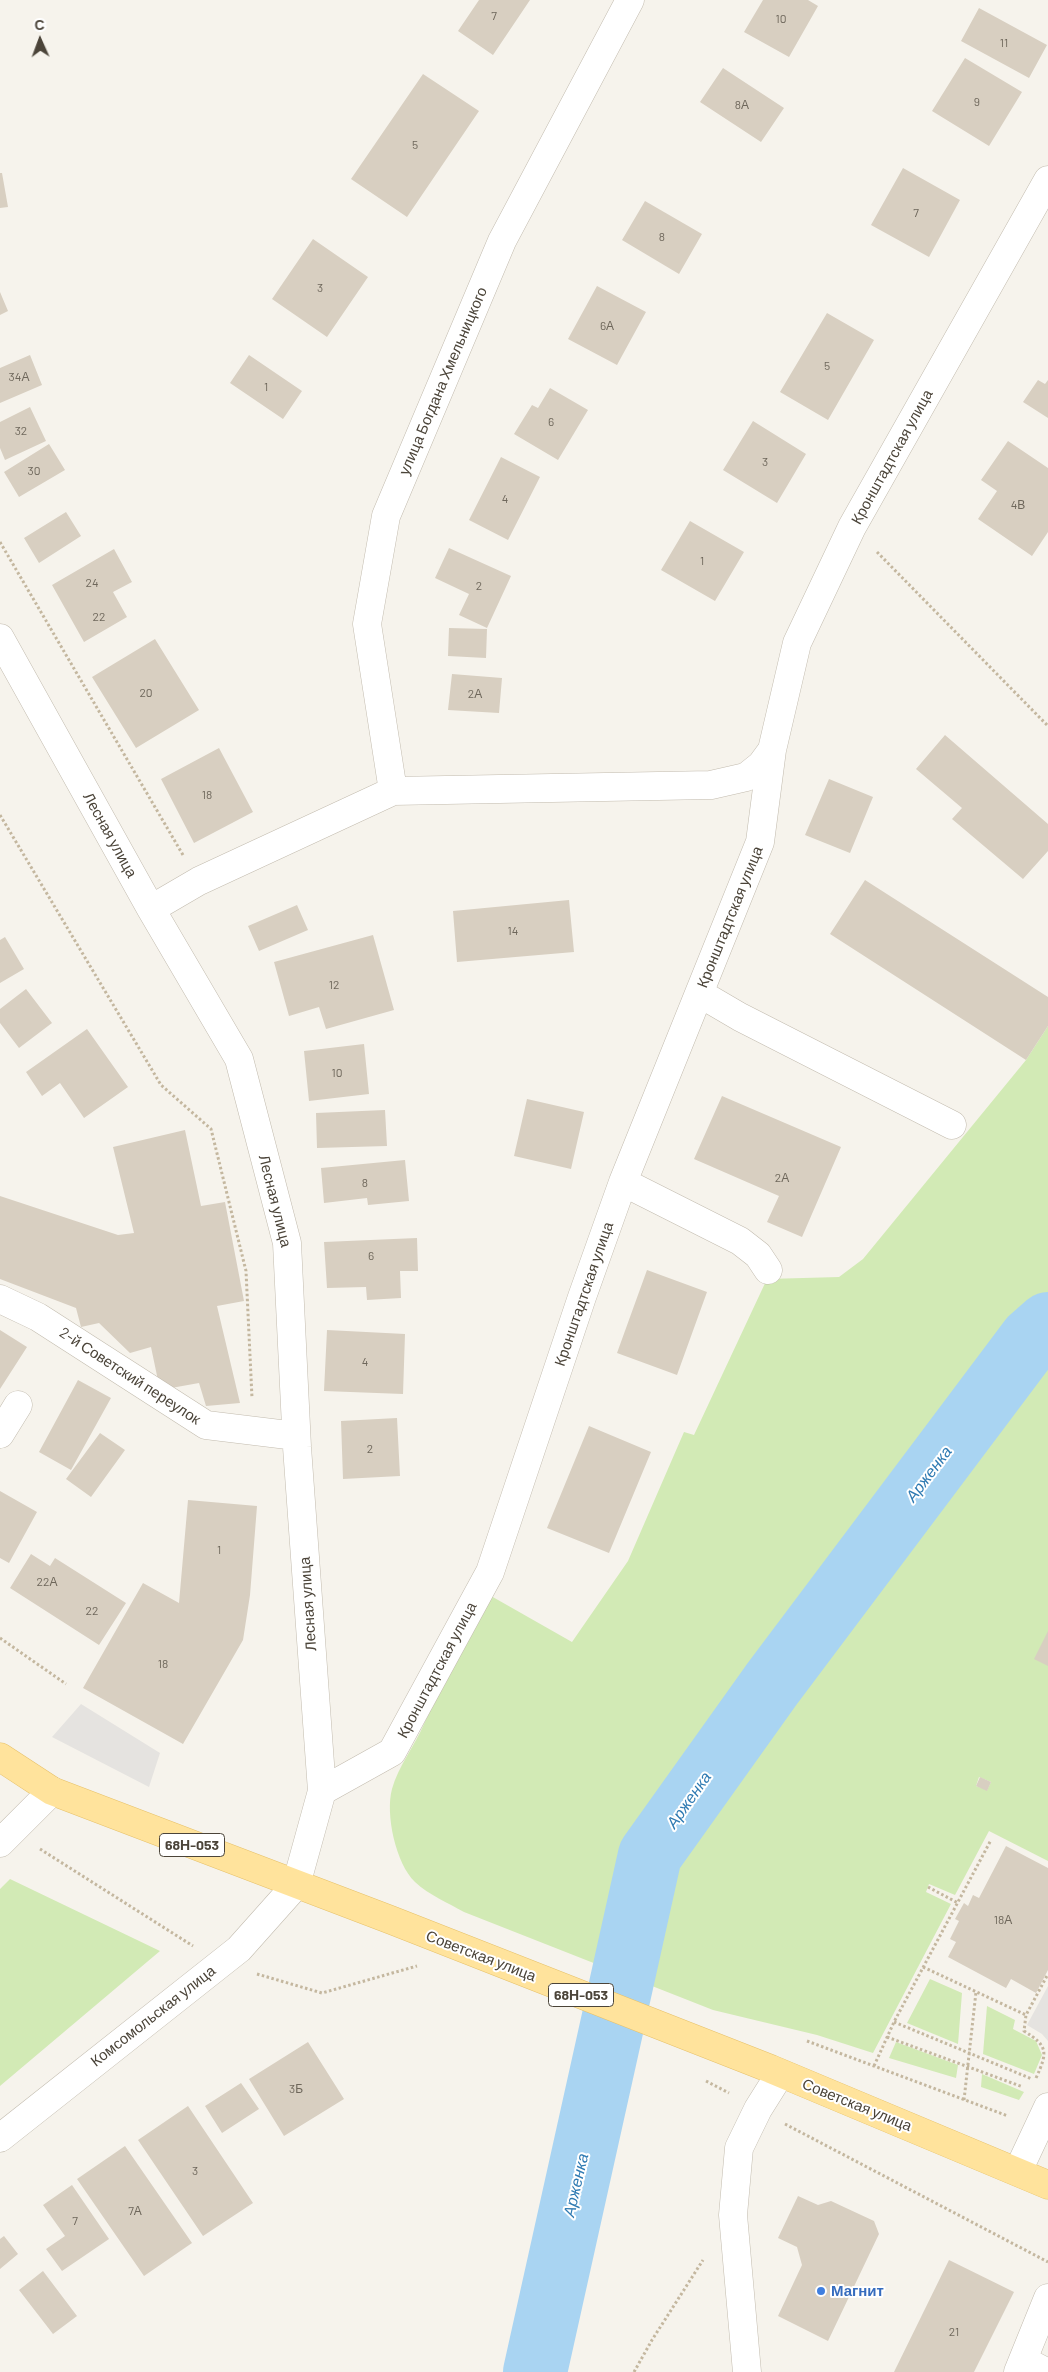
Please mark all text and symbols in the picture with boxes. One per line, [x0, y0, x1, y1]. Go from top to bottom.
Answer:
house number: 7 [491, 9, 497, 23]
house number: 10 [776, 12, 786, 26]
north arrow [15, 15, 65, 65]
text: С [34, 16, 45, 33]
house number: 11 [1000, 36, 1008, 50]
house number: 9 [974, 95, 980, 109]
house number: 8А [735, 98, 749, 112]
house number: 5 [412, 138, 418, 152]
house number: 7 [913, 206, 919, 220]
house number: 8 [659, 230, 665, 244]
house number: 3 [317, 281, 323, 295]
street label: улица Богдана Хмельницкого [395, 284, 491, 478]
house number: 6А [600, 319, 614, 333]
house number: 5 [824, 359, 830, 373]
house number: 34А [9, 370, 29, 384]
house number: 1 [264, 380, 268, 394]
street label: Кронштадтская улица [847, 386, 937, 528]
house number: 6 [548, 415, 554, 429]
house number: 32 [15, 424, 27, 438]
house number: 3 [762, 455, 768, 469]
house number: 30 [28, 464, 40, 478]
house number: 4 [502, 492, 508, 506]
house number: 4В [1011, 498, 1025, 512]
house number: 1 [700, 554, 704, 568]
house number: 24 [85, 576, 99, 590]
house number: 2 [476, 579, 482, 593]
house number: 22 [93, 610, 105, 624]
house number: 20 [139, 686, 153, 700]
house number: 2А [468, 687, 482, 701]
house number: 18 [202, 788, 212, 802]
street label: Лесная улица [79, 789, 141, 881]
street label: Кронштадтская улица [693, 843, 767, 991]
house number: 14 [508, 924, 518, 938]
house number: 12 [329, 978, 339, 992]
house number: 10 [332, 1066, 342, 1080]
street label: Лесная улица [255, 1153, 295, 1249]
house number: 2А [775, 1171, 789, 1185]
house number: 8 [362, 1176, 368, 1190]
street label: Кронштадтская улица [551, 1220, 617, 1368]
house number: 6 [368, 1249, 374, 1263]
street label: 2-й Советский переулок [56, 1324, 204, 1428]
house number: 4 [362, 1355, 368, 1369]
house number: 2 [367, 1442, 373, 1456]
water label: Арженка [902, 1442, 956, 1506]
house number: 1 [217, 1543, 221, 1557]
street label: Лесная улица [296, 1556, 320, 1652]
house number: 22А [37, 1575, 57, 1589]
street label: Кронштадтская улица [394, 1599, 480, 1741]
house number: 22 [86, 1604, 98, 1618]
house number: 18 [158, 1657, 168, 1671]
water label: Арженка [663, 1768, 715, 1832]
road number: 68Н-053 [160, 1834, 224, 1856]
house number: 18А [994, 1913, 1012, 1927]
street label: Советская улица [423, 1927, 539, 1985]
street label: Комсомольская улица [87, 1962, 219, 2070]
road number: 68Н-053 [548, 1984, 614, 2006]
street label: Советская улица [800, 2075, 914, 2135]
house number: 3Б [289, 2082, 303, 2096]
water label: Арженка [559, 2151, 593, 2219]
house number: 3 [192, 2164, 198, 2178]
house number: 7А [128, 2204, 142, 2218]
house number: 7 [72, 2214, 78, 2228]
place label: Магнит [831, 2282, 884, 2300]
marker: Магнит [815, 2285, 827, 2297]
house number: 21 [949, 2325, 959, 2339]

